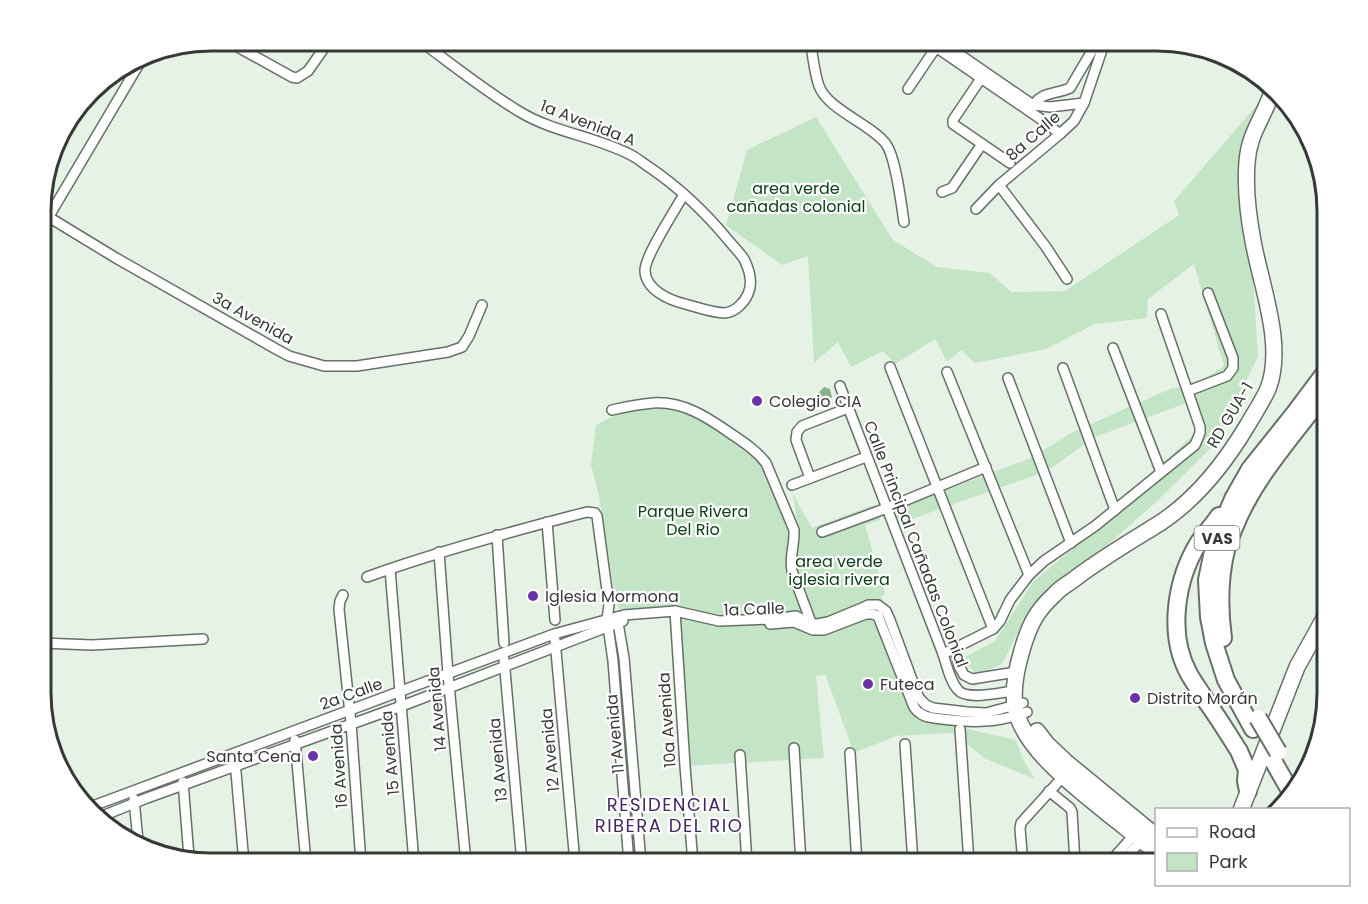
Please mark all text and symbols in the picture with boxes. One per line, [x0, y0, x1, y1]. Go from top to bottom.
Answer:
street label: 1a Avenida A [537, 94, 639, 152]
street label: 8a Calle [1000, 106, 1066, 166]
park label: area verde cañadas colonial [727, 177, 865, 218]
street label: 3a Avenida [208, 286, 298, 350]
street label: RD GUA-1 [1201, 378, 1259, 452]
place label: Colegio CIA [769, 390, 862, 413]
marker: Colegio CIA [750, 394, 764, 408]
street label: Calle Principal Cañadas Colonial [858, 417, 974, 671]
park label: Parque Rivera Del Rio [638, 500, 748, 541]
road number: VAS [1194, 526, 1240, 550]
park label: area verde iglesia rivera [788, 550, 890, 591]
place label: Iglesia Mormona [545, 585, 679, 608]
marker: Iglesia Mormona [526, 589, 540, 603]
street label: 1a Calle [723, 596, 785, 622]
street label: 14 Avenida [422, 666, 452, 752]
street label: 10a Avenida [652, 671, 682, 769]
street label: 2a Calle [316, 672, 386, 716]
place label: Futeca [880, 673, 935, 696]
marker: Futeca [861, 677, 875, 691]
place label: Distrito Morán [1147, 687, 1258, 710]
marker: Distrito Morán [1128, 691, 1142, 705]
street label: 11 Avenida [600, 693, 630, 775]
street label: 12 Avenida [535, 707, 565, 793]
street label: 15 Avenida [375, 710, 405, 796]
street label: 13 Avenida [483, 717, 513, 803]
street label: 16 Avenida [325, 723, 353, 809]
place label: Santa Cena [206, 745, 301, 768]
marker: Santa Cena [306, 749, 320, 763]
district label: RESIDENCIAL RIBERA DEL RIO [595, 792, 743, 838]
legend [1155, 808, 1350, 886]
text: Road [1209, 819, 1256, 844]
text: Park [1209, 849, 1248, 874]

